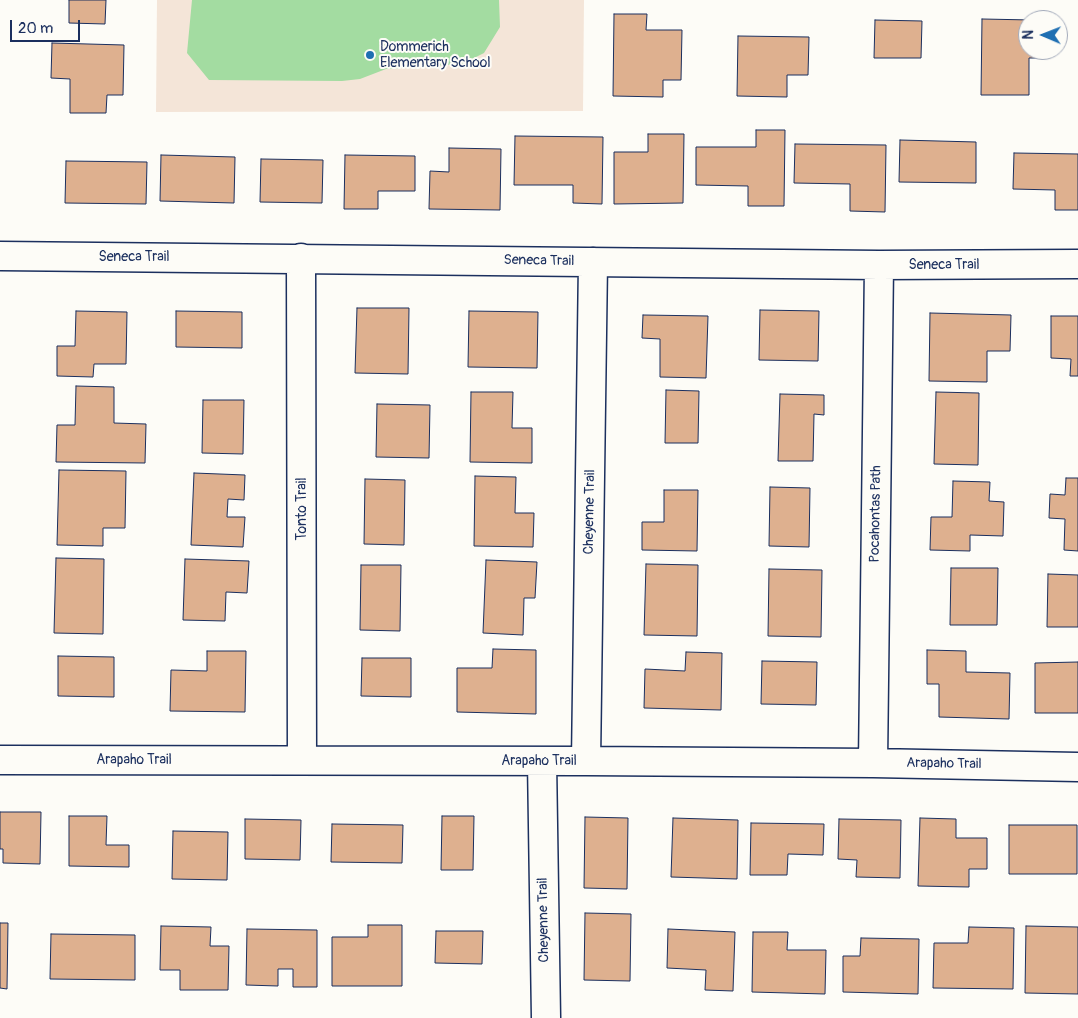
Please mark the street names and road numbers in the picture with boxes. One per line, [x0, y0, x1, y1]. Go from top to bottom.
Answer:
street label: Seneca Trail [99, 249, 169, 265]
street label: Seneca Trail [503, 252, 575, 270]
street label: Seneca Trail [909, 257, 979, 273]
street label: Pocahontas Path [867, 465, 885, 563]
street label: Cheyenne Trail [581, 469, 599, 555]
street label: Tonto Trail [294, 477, 310, 541]
street label: Arapaho Trail [96, 752, 172, 768]
street label: Arapaho Trail [501, 753, 577, 769]
street label: Arapaho Trail [906, 755, 982, 773]
street label: Cheyenne Trail [535, 877, 553, 963]

